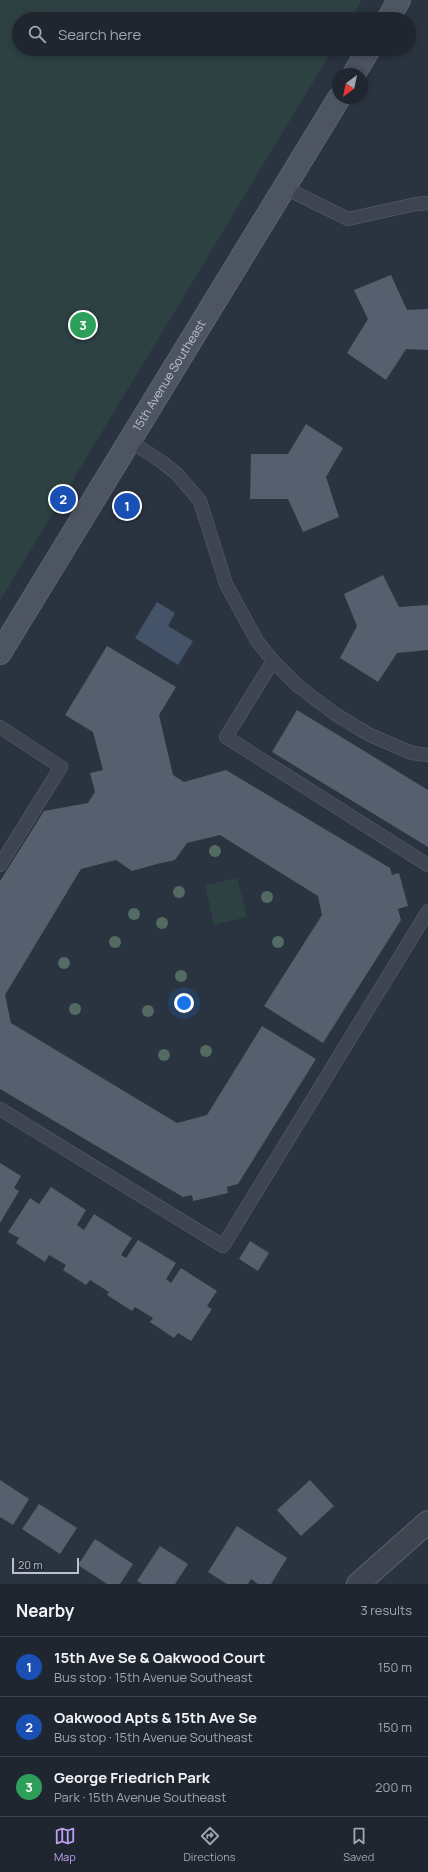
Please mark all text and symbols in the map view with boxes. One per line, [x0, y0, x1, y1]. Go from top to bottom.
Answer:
search box [12, 12, 416, 56]
icon: search [26, 23, 48, 45]
text: Search here [58, 24, 141, 45]
north arrow [332, 68, 368, 104]
pin: 3 [70, 310, 96, 340]
street label: 15th Avenue Southeast [128, 316, 210, 434]
pin: 2 [50, 484, 76, 514]
pin: 1 [114, 491, 140, 521]
your location [174, 993, 194, 1013]
scale bar [12, 1556, 79, 1575]
text: 20 m [18, 1557, 43, 1572]
text: Nearby [16, 1599, 74, 1622]
text: 3 results [360, 1601, 412, 1619]
text: 15th Ave Se & Oakwood Court [54, 1647, 265, 1668]
text: 1 [26, 1658, 32, 1676]
text: 150 m [378, 1658, 412, 1676]
text: Bus stop · 15th Avenue Southeast [54, 1668, 253, 1686]
text: Oakwood Apts & 15th Ave Se [54, 1707, 257, 1728]
text: 2 [25, 1718, 33, 1736]
text: 150 m [378, 1718, 412, 1736]
text: Bus stop · 15th Avenue Southeast [54, 1728, 253, 1746]
text: George Friedrich Park [54, 1767, 210, 1788]
text: 3 [25, 1778, 33, 1796]
text: 200 m [375, 1778, 412, 1796]
text: Park · 15th Avenue Southeast [54, 1788, 226, 1806]
tab: Map [54, 1825, 76, 1864]
tab: Directions [183, 1825, 236, 1864]
tab: Saved [343, 1825, 374, 1864]

